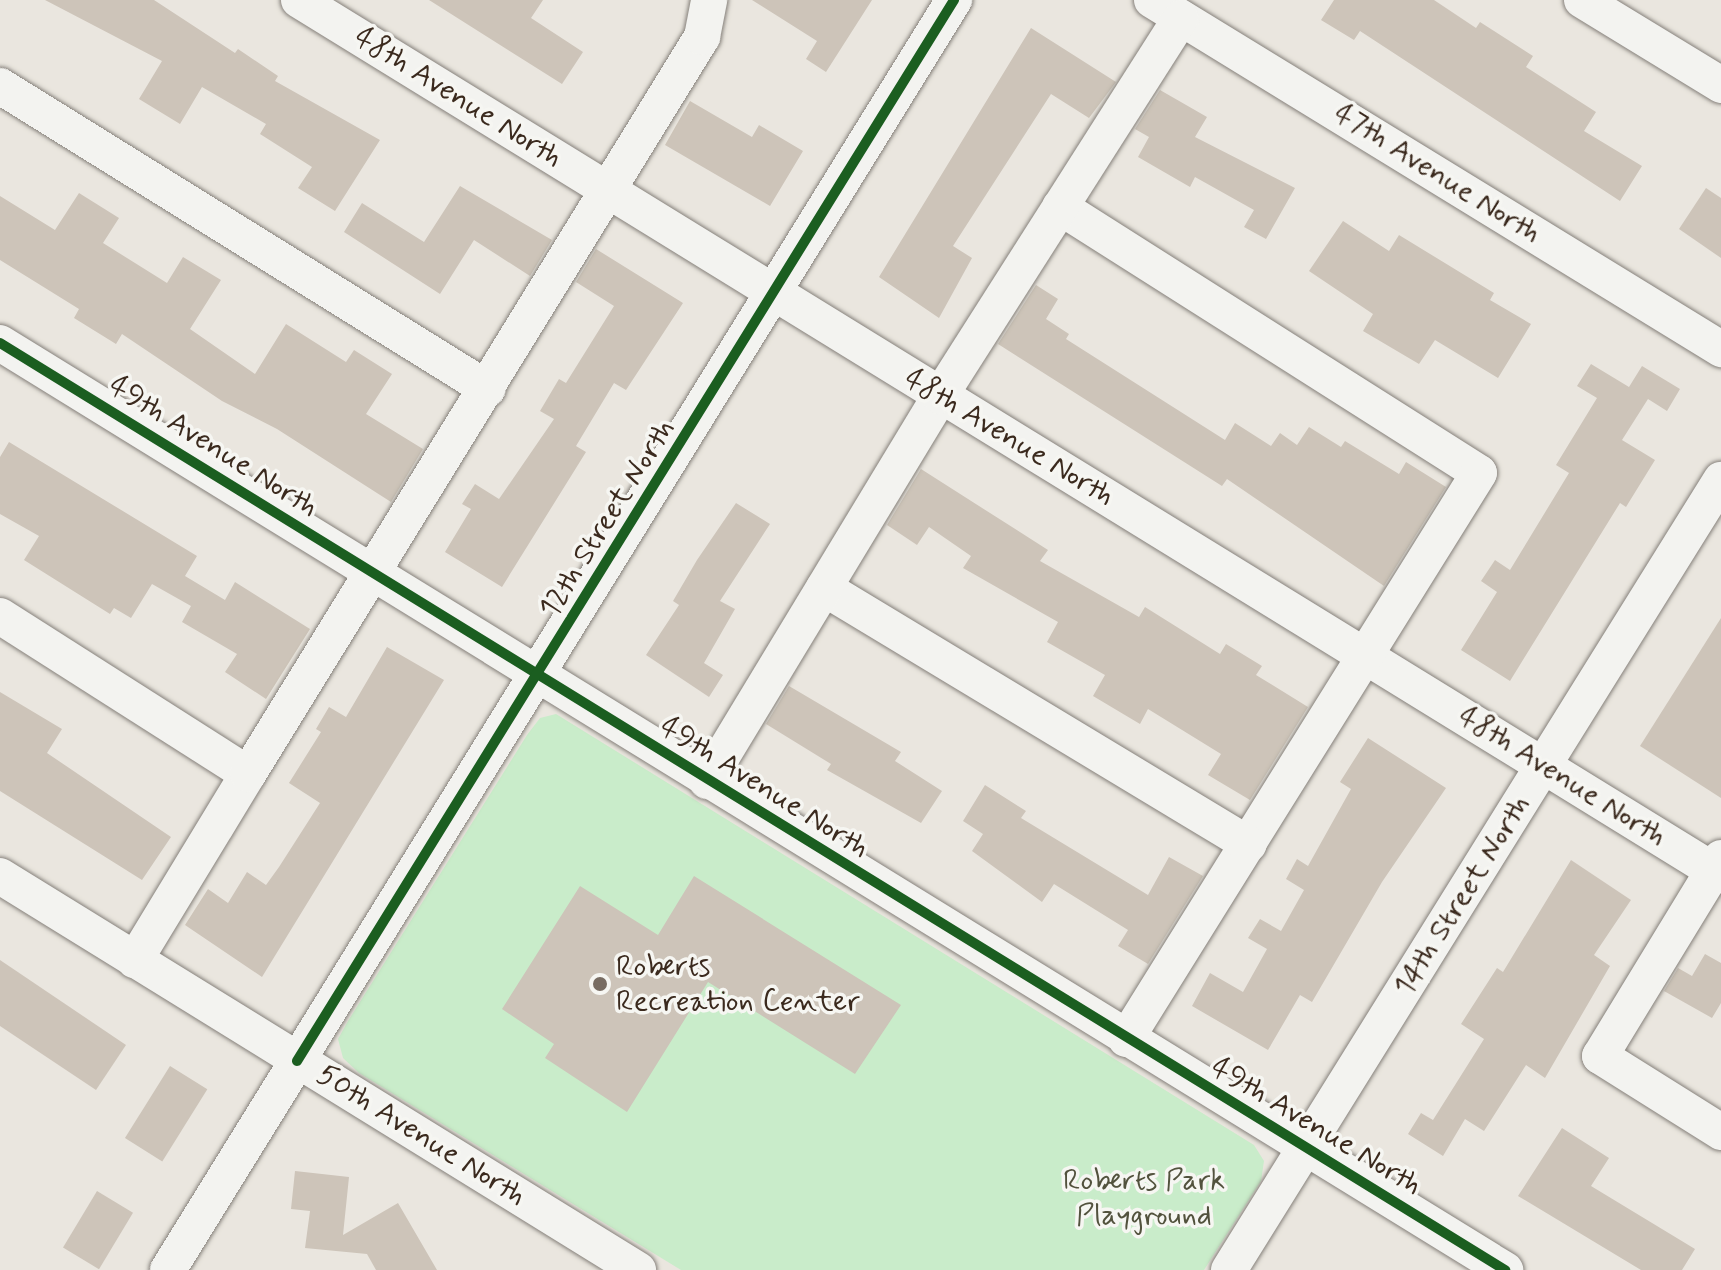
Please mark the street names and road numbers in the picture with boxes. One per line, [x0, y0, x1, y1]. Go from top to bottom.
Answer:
street label: 48th Avenue North [347, 19, 569, 177]
street label: 47th Avenue North [1327, 96, 1547, 252]
street label: 48th Avenue North [897, 361, 1121, 515]
street label: 49th Avenue North [102, 368, 324, 526]
street label: 12th Street North [533, 414, 683, 624]
street label: 48th Avenue North [1451, 698, 1673, 856]
street label: 49th Avenue North [653, 709, 875, 867]
street label: 14th Street North [1387, 790, 1539, 1002]
street label: 49th Avenue North [1204, 1050, 1428, 1204]
street label: 50th Avenue North [310, 1057, 532, 1215]

